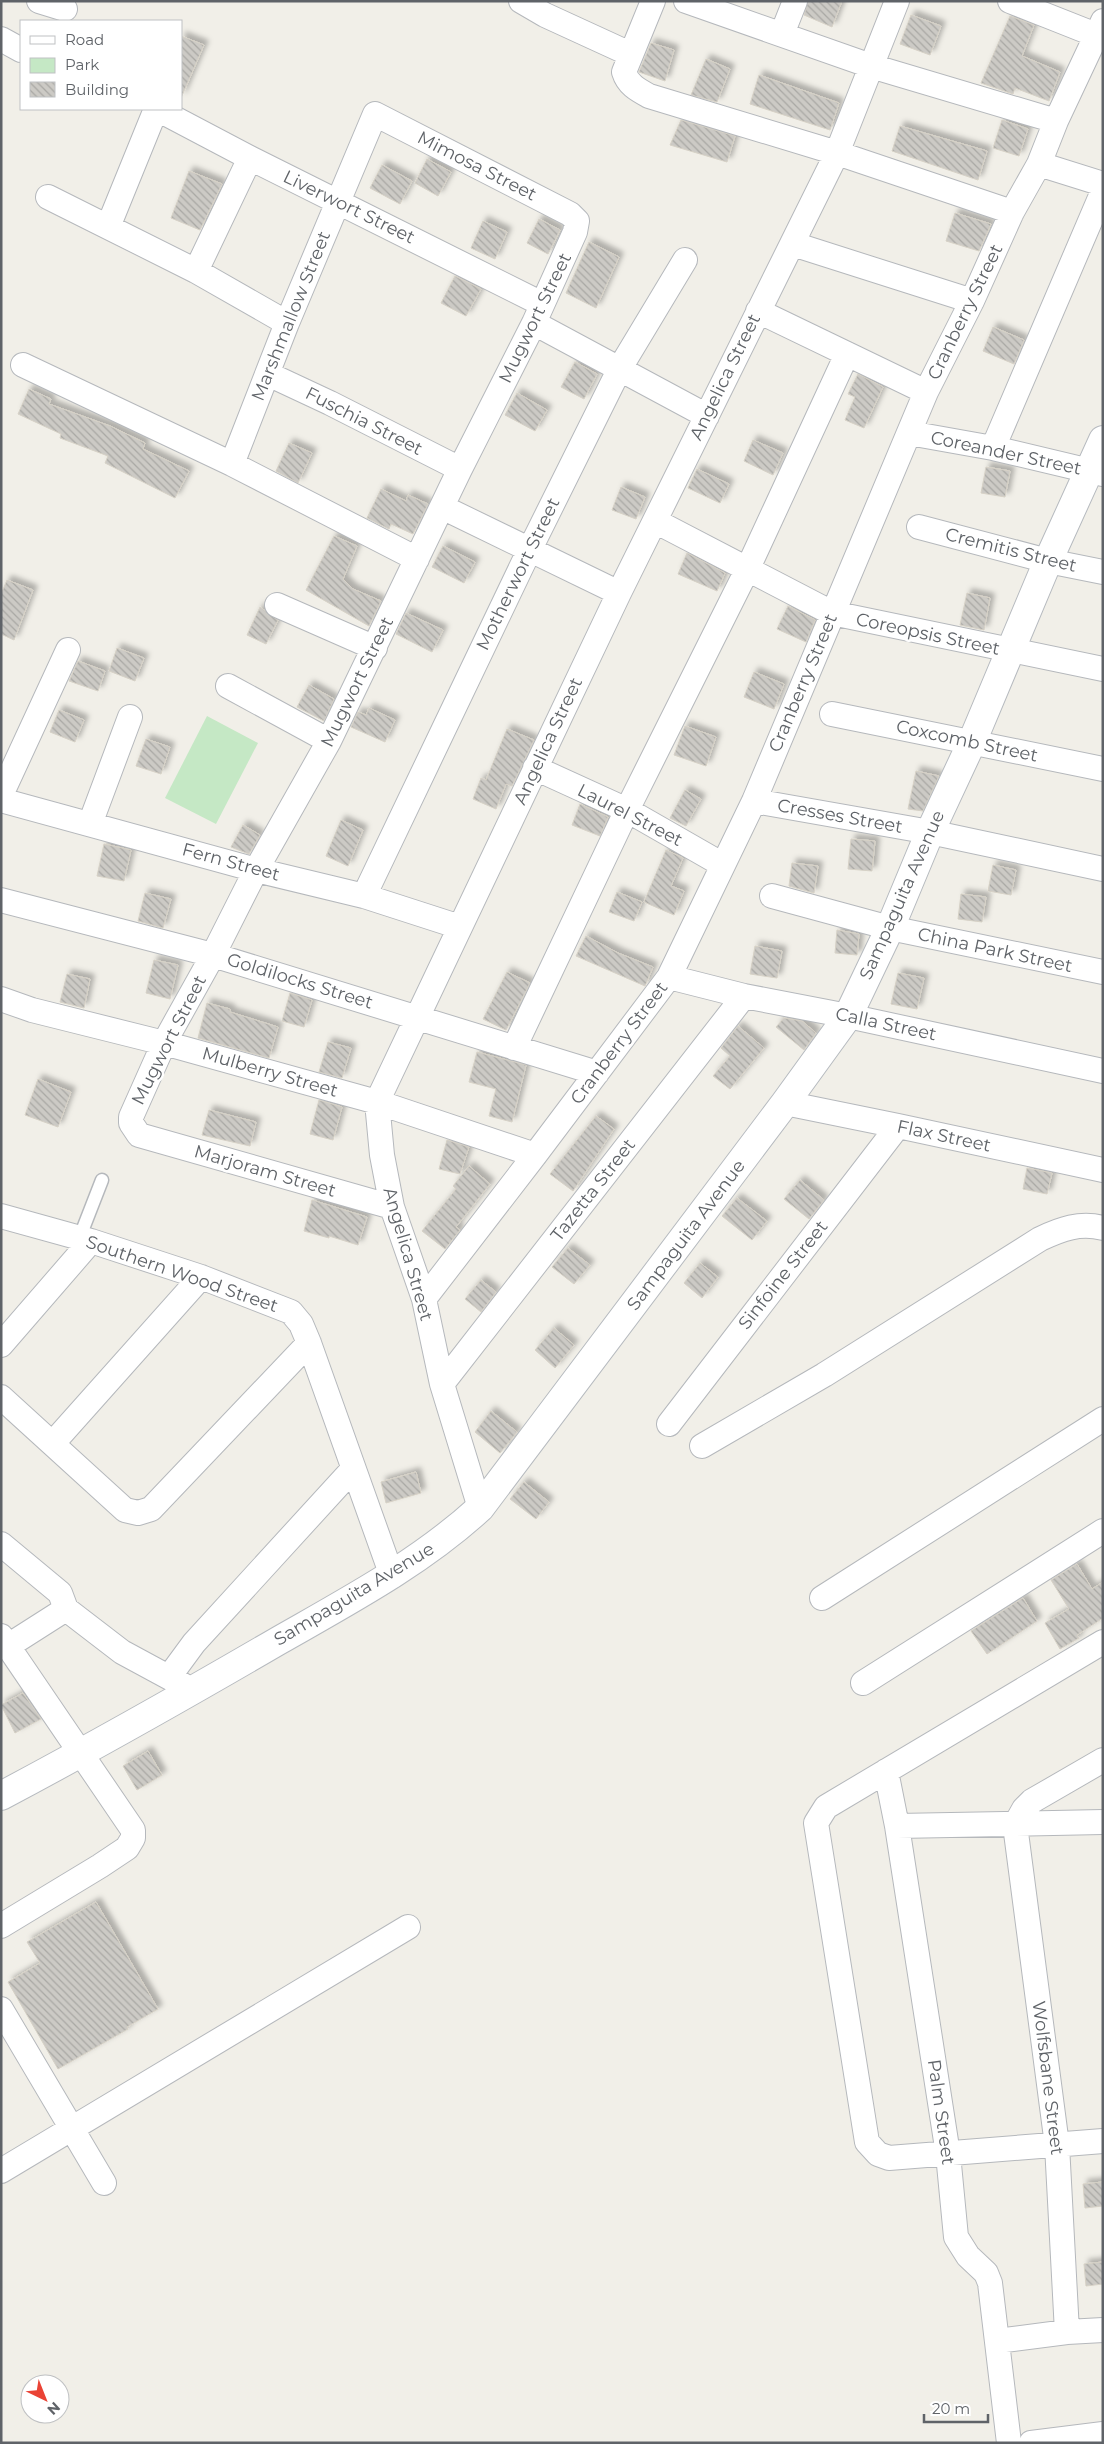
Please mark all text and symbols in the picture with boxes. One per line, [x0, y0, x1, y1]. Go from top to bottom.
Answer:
legend [20, 20, 182, 110]
text: Road [65, 30, 104, 49]
text: Park [65, 55, 99, 74]
text: Building [65, 80, 129, 99]
street label: Mimosa Street [414, 126, 540, 206]
street label: Liverwort Street [279, 166, 419, 248]
street label: Marshmallow Street [247, 228, 335, 404]
street label: Cranberry Street [923, 241, 1007, 383]
street label: Mugwort Street [494, 249, 576, 387]
street label: Angelica Street [685, 310, 765, 444]
street label: Fuschia Street [302, 382, 426, 460]
street label: Coreander Street [929, 426, 1083, 480]
street label: Motherwort Street [471, 494, 565, 654]
street label: Cremitis Street [943, 523, 1079, 577]
street label: Coreopsis Street [854, 608, 1002, 660]
street label: Cranberry Street [764, 610, 842, 756]
street label: Mugwort Street [316, 613, 398, 751]
street label: Angelica Street [509, 674, 587, 808]
street label: Coxcomb Street [894, 715, 1040, 767]
street label: Laurel Street [574, 779, 686, 851]
street label: Cresses Street [776, 794, 904, 838]
street label: Sampaguita Avenue [855, 807, 949, 983]
street label: Fern Street [180, 838, 282, 886]
street label: China Park Street [916, 923, 1074, 977]
street label: Goldilocks Street [224, 948, 376, 1014]
street label: Mugwort Street [127, 972, 211, 1108]
street label: Cranberry Street [566, 977, 672, 1109]
street label: Calla Street [833, 1003, 939, 1045]
street label: Mulberry Street [200, 1042, 340, 1102]
street label: Flax Street [895, 1115, 993, 1157]
street label: Tazetta Street [546, 1134, 640, 1246]
street label: Marjoram Street [192, 1140, 338, 1202]
street label: Sampaguita Avenue [622, 1155, 750, 1315]
street label: Angelica Street [378, 1185, 438, 1323]
street label: Sinfoine Street [734, 1216, 832, 1334]
street label: Southern Wood Street [83, 1231, 281, 1317]
street label: Sampaguita Avenue [270, 1537, 438, 1651]
street label: Wolfsbane Street [1028, 2000, 1068, 2156]
street label: Palm Street [923, 2058, 959, 2166]
north arrow [20, 2374, 70, 2424]
scale bar [924, 2392, 988, 2424]
text: N [44, 2398, 64, 2419]
text: 20 m [932, 2399, 970, 2418]

